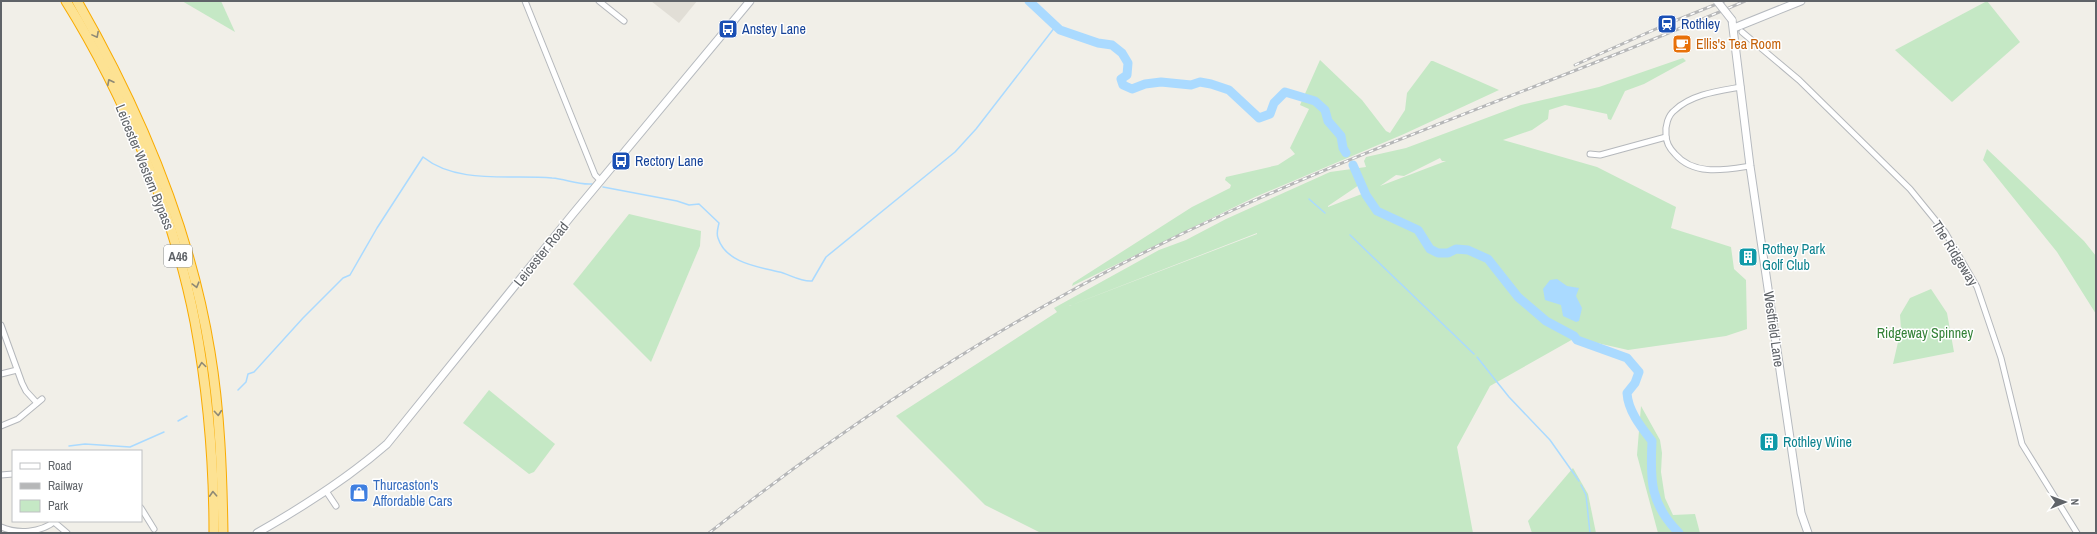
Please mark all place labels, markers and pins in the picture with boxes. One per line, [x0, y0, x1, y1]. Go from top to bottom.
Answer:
station icon: Rothley [1656, 13, 1678, 35]
place label: Rothley [1681, 15, 1720, 33]
bus stop icon: Anstey Lane [717, 18, 739, 40]
place label: Anstey Lane [741, 20, 806, 38]
cafe icon: Ellis's Tea Room [1671, 33, 1693, 55]
place label: Ellis's Tea Room [1696, 35, 1781, 53]
bus stop icon: Rectory Lane [610, 150, 632, 172]
place label: Rectory Lane [635, 152, 703, 170]
place label: Rothey Park Golf Club [1762, 240, 1825, 274]
building icon: Rothey Park Golf Club [1737, 246, 1759, 268]
building icon: Rothley Wine [1758, 431, 1780, 453]
place label: Rothley Wine [1783, 433, 1852, 451]
place label: Thurcaston's Affordable Cars [372, 476, 453, 510]
shop icon: Thurcaston's Affordable Cars [348, 482, 370, 504]

